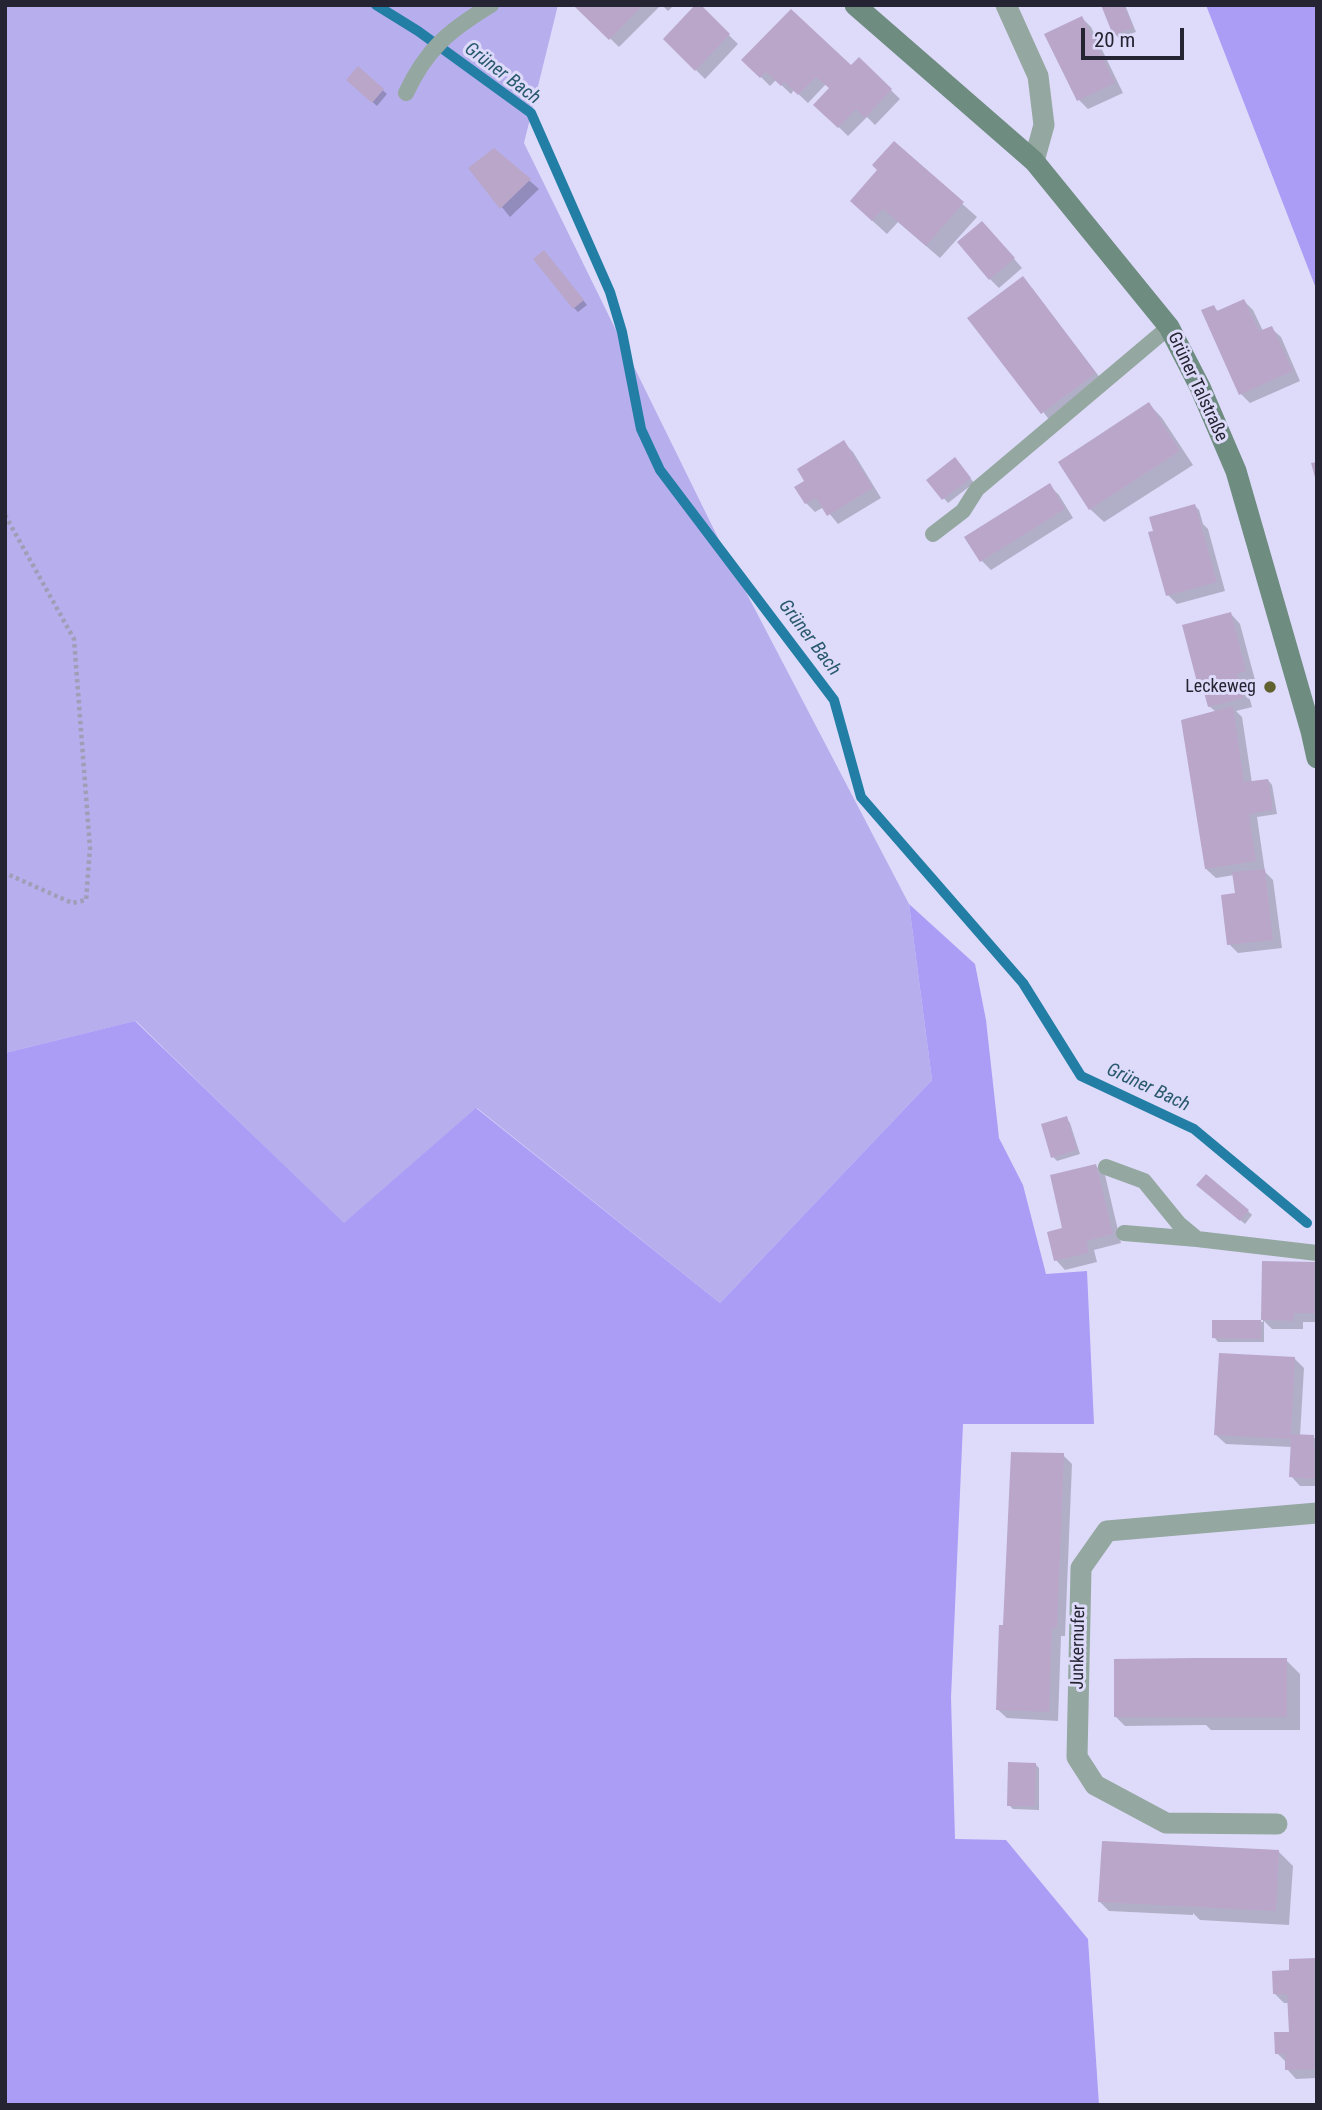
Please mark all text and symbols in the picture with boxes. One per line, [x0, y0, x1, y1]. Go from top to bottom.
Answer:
scale bar [1084, 14, 1187, 58]
text: 20 m [1094, 28, 1135, 52]
water label: Grüner Bach [460, 38, 544, 110]
street label: Grüner Talstraße [1162, 329, 1232, 445]
water label: Grüner Bach [773, 596, 845, 680]
place label: Leckeweg [1185, 676, 1256, 698]
marker: Leckeweg [1262, 679, 1278, 695]
water label: Grüner Bach [1103, 1059, 1193, 1117]
street label: Junkernufer [1067, 1604, 1091, 1690]

